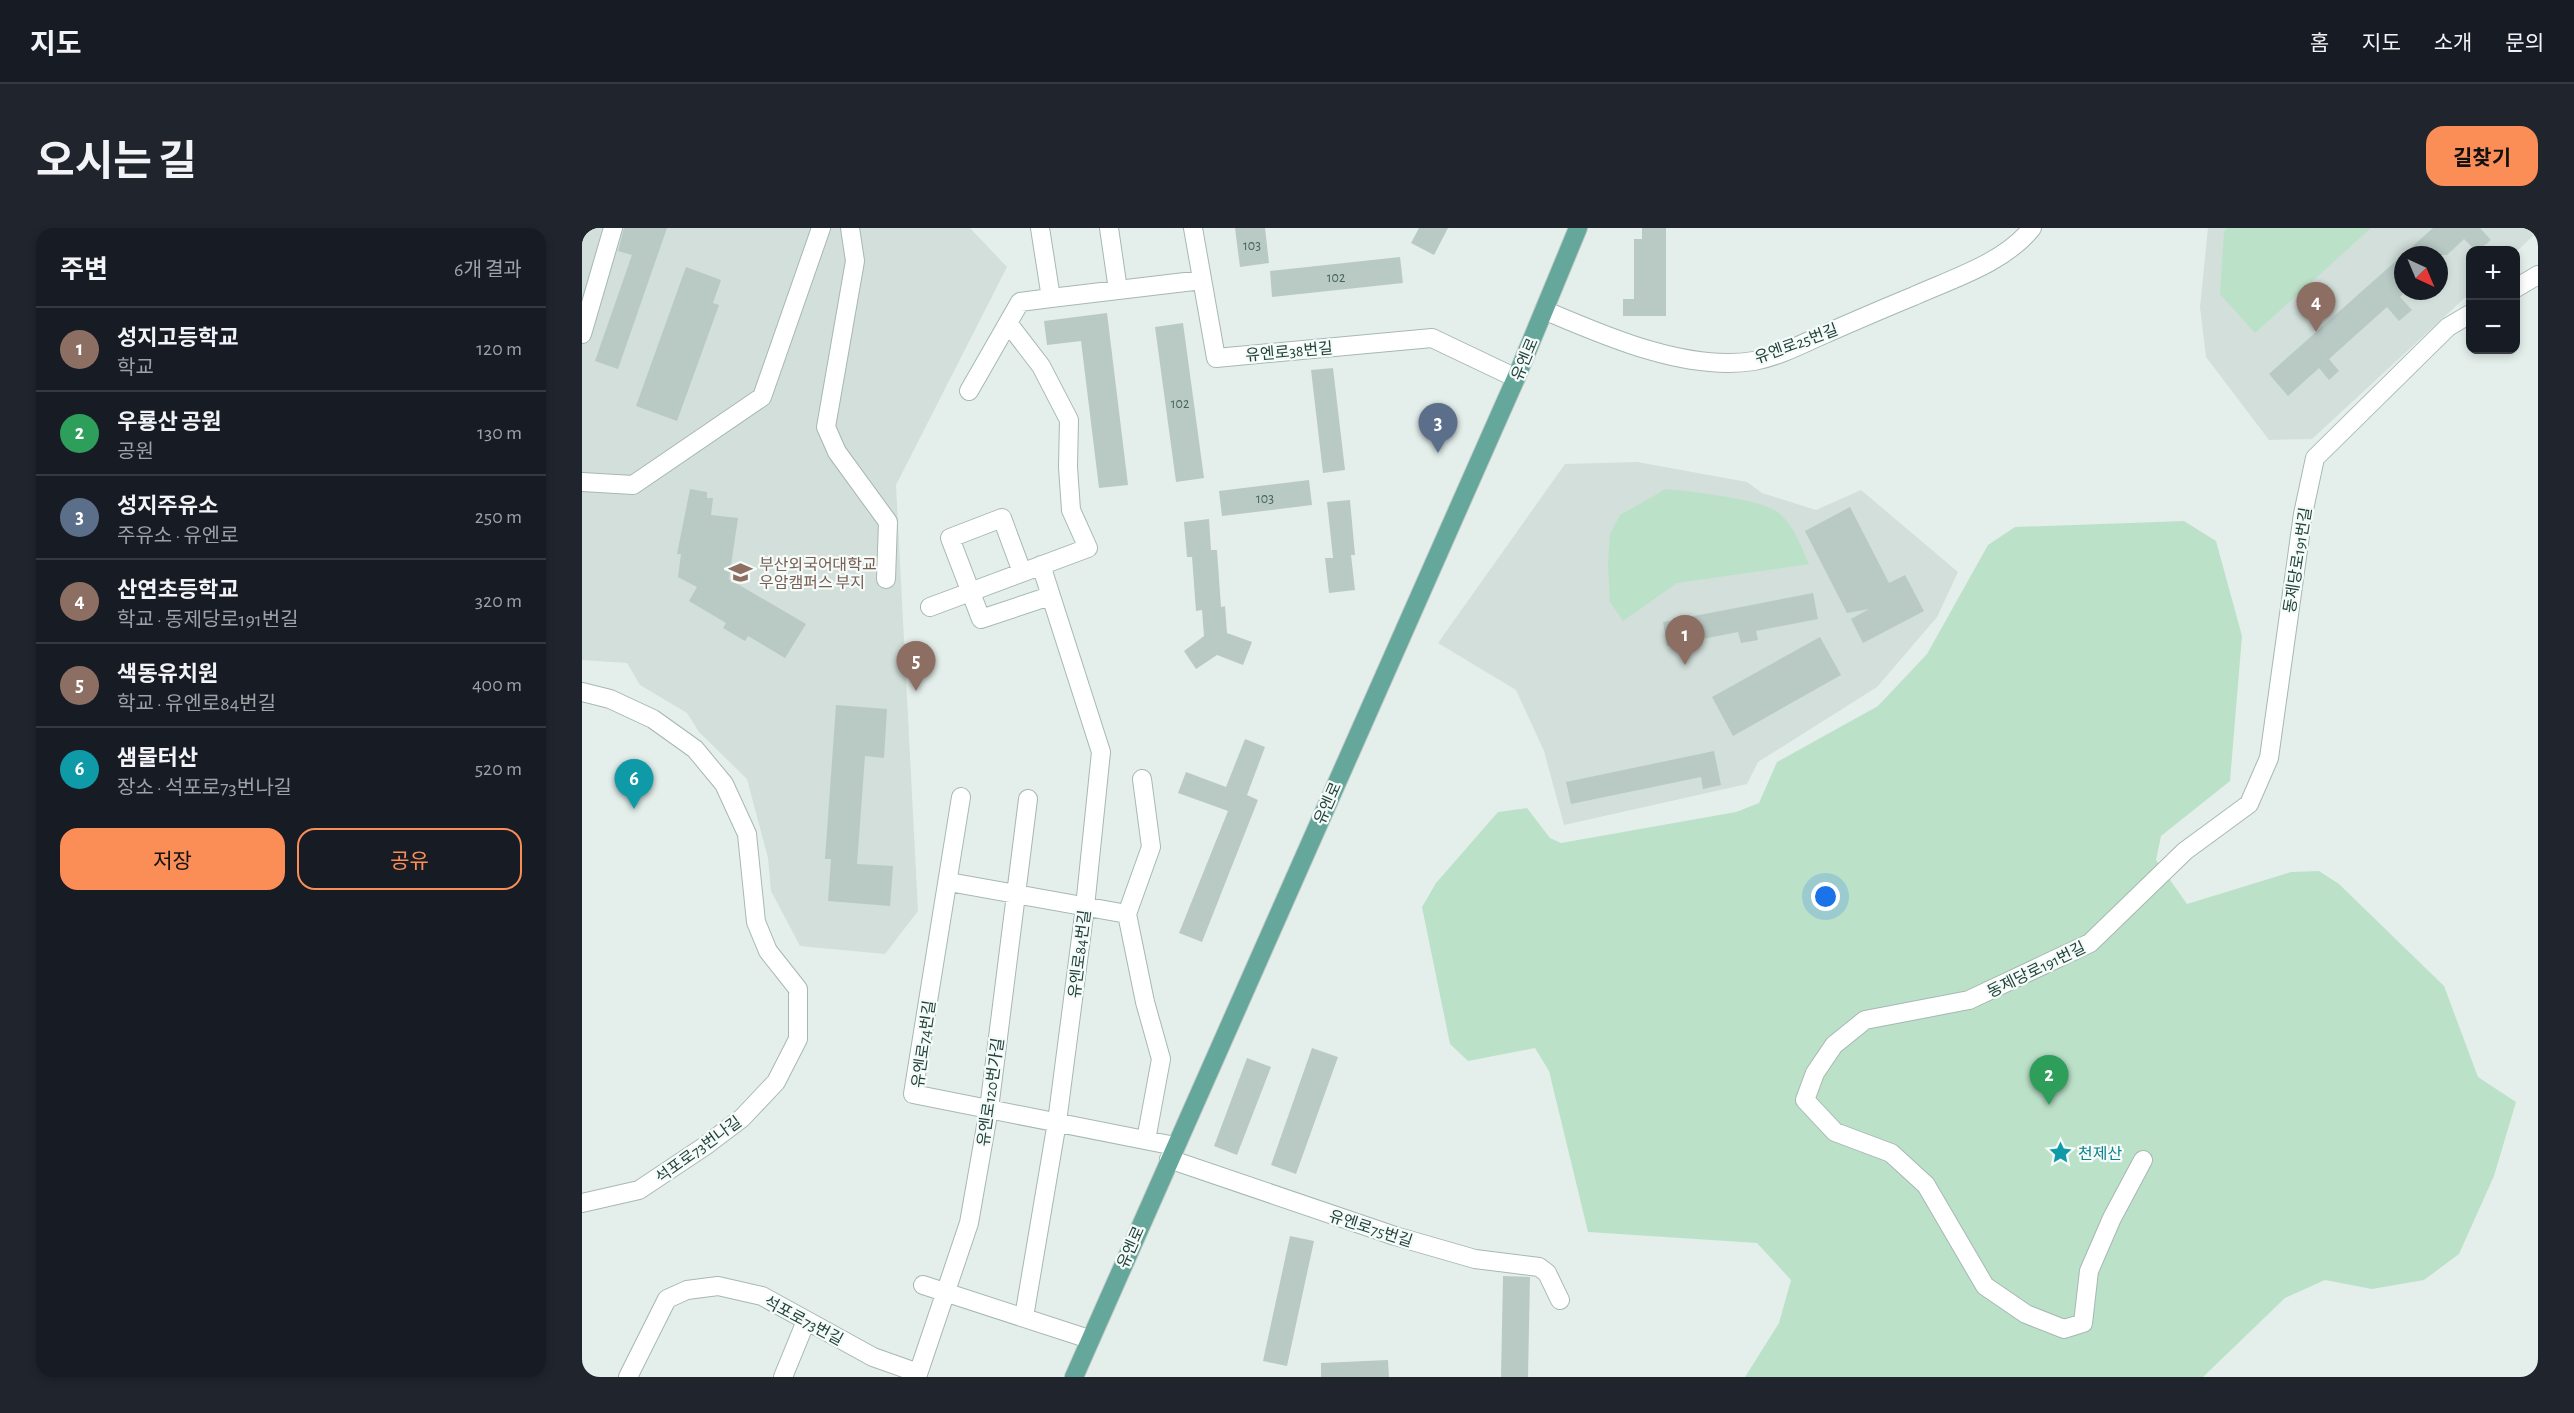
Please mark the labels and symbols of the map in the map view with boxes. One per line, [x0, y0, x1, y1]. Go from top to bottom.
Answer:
house number: 103 [1243, 239, 1261, 253]
north arrow [2394, 246, 2448, 300]
house number: 102 [1327, 271, 1345, 285]
pin: 4 [2296, 282, 2336, 332]
street label: 유엔로25번길 [1752, 321, 1840, 366]
street label: 유엔로 [1509, 336, 1541, 383]
street label: 유엔로38번길 [1245, 340, 1334, 364]
house number: 102 [1171, 397, 1189, 411]
pin: 3 [1418, 404, 1458, 453]
house number: 103 [1256, 492, 1274, 506]
street label: 동제당로191번길 [2282, 506, 2314, 614]
place label: 부산외국어대학교 우암캠퍼스 부지 [759, 556, 877, 591]
school or university icon: 부산외국어대학교 우암캠퍼스 부지 [728, 560, 754, 586]
pin: 1 [1666, 616, 1704, 665]
pin: 5 [896, 642, 936, 691]
pin: 6 [614, 760, 654, 809]
street label: 유엔로 [1312, 780, 1344, 827]
your location [1811, 882, 1840, 911]
street label: 유엔로84번길 [1067, 909, 1093, 999]
street label: 동제당로191번길 [1985, 939, 2088, 1001]
street label: 유엔로74번길 [910, 999, 938, 1089]
street label: 유엔로120번가길 [975, 1037, 1007, 1148]
pin: 2 [2030, 1056, 2068, 1105]
street label: 석포로73번나길 [653, 1113, 744, 1186]
place icon: 천제산 [2047, 1140, 2073, 1166]
place label: 천제산 [2078, 1145, 2122, 1162]
street label: 유엔로75번길 [1327, 1208, 1415, 1250]
street label: 유엔로 [1115, 1224, 1147, 1271]
street label: 석포로73번길 [761, 1293, 846, 1348]

